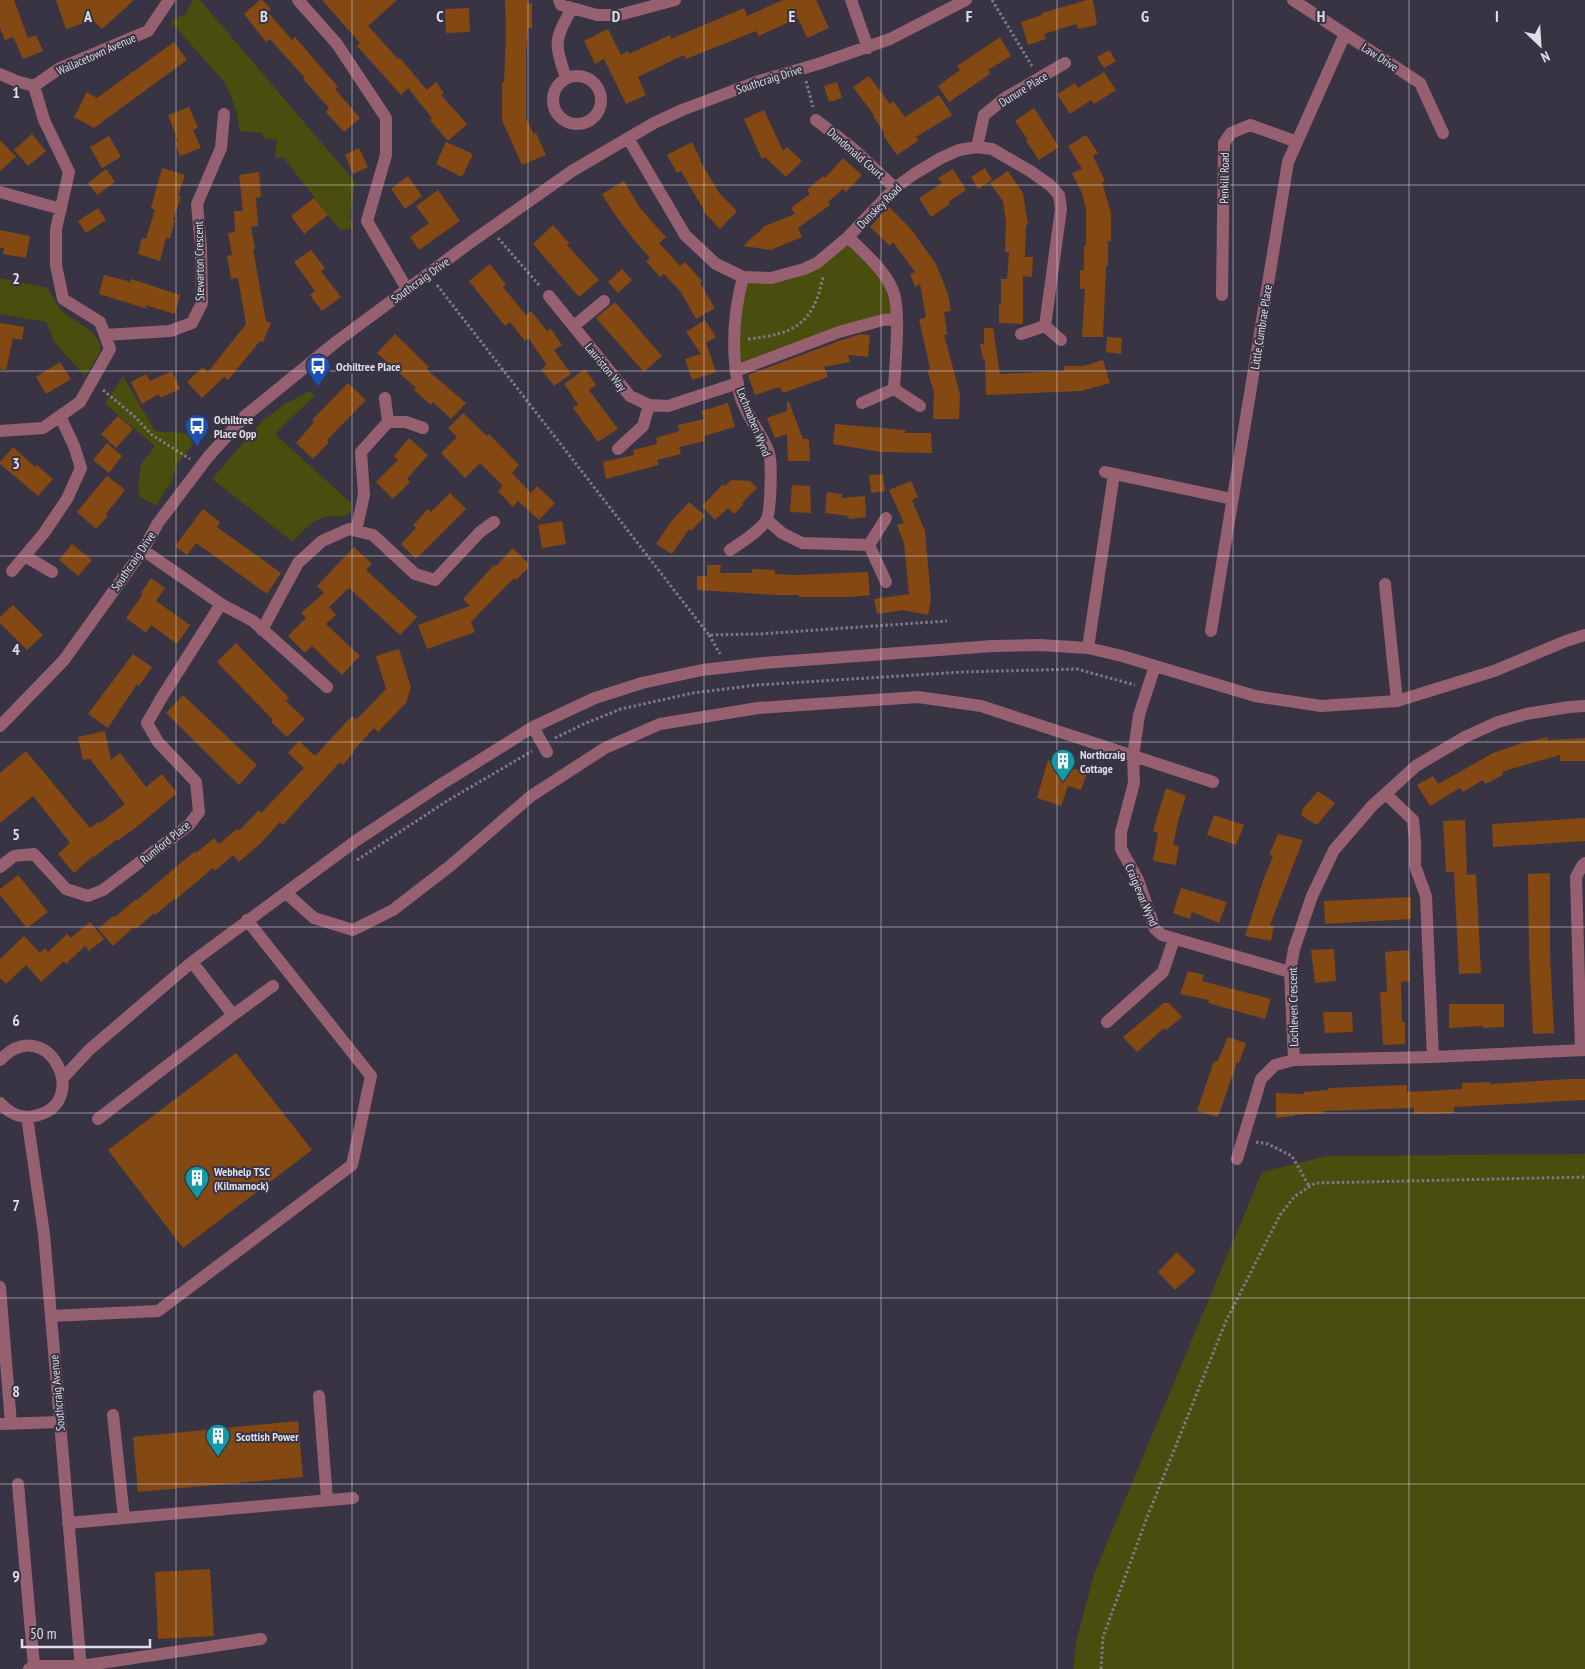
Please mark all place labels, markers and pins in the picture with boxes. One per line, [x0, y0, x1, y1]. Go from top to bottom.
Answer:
bus stop icon: Ochiltree Place [305, 353, 331, 387]
place label: Ochiltree Place [336, 359, 400, 374]
place label: Ochiltree Place Opp [214, 412, 257, 441]
bus stop icon: Ochiltree Place Opp [184, 413, 210, 447]
place label: Northcraig Cottage [1080, 747, 1125, 776]
building icon: Northcraig Cottage [1050, 748, 1076, 782]
place label: Webhelp TSC (Kilmarnock) [213, 1164, 270, 1193]
building icon: Webhelp TSC (Kilmarnock) [184, 1165, 210, 1199]
building icon: Scottish Power [205, 1423, 231, 1457]
place label: Scottish Power [236, 1429, 299, 1444]

